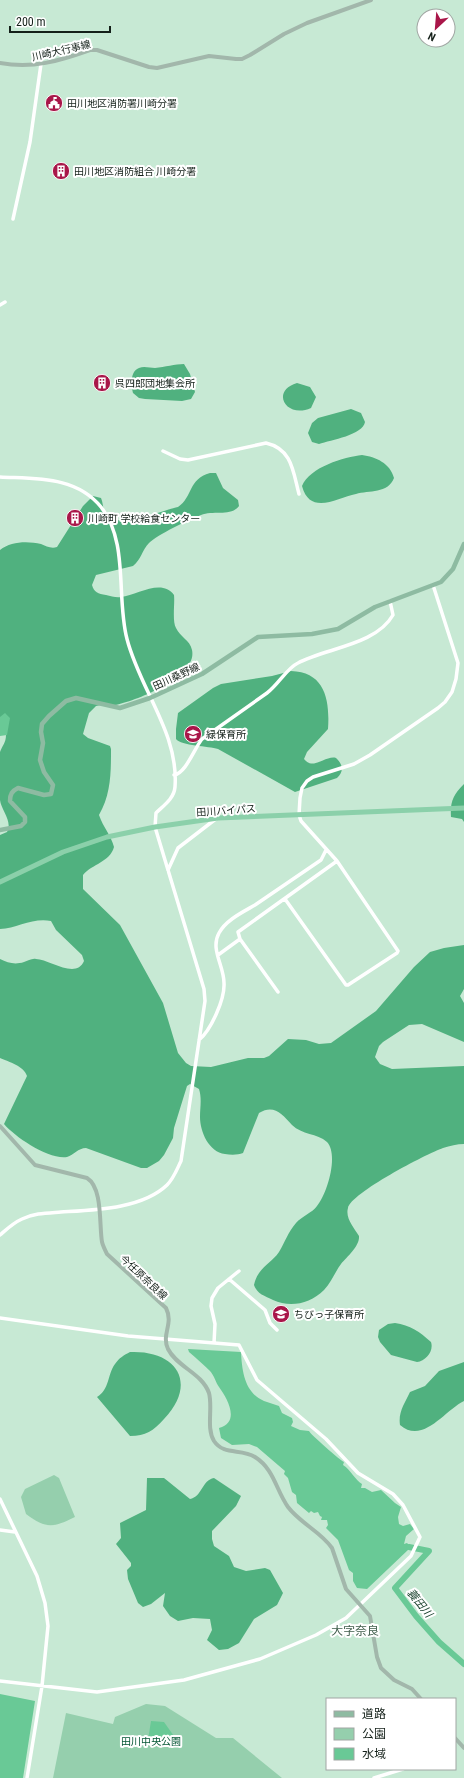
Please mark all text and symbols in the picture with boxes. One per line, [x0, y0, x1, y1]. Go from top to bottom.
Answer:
scale bar [10, 8, 110, 34]
north arrow [416, 8, 456, 48]
text: 200 m [16, 15, 46, 29]
text: N [426, 29, 438, 44]
street label: 川崎大行事線 [31, 38, 92, 63]
public building icon: 田川地区消防署川崎分署 [44, 93, 64, 113]
place label: 田川地区消防署川崎分署 [67, 98, 177, 109]
building icon: 田川地区消防組合 川崎分署 [51, 161, 71, 181]
place label: 田川地区消防組合 川崎分署 [74, 166, 196, 177]
building icon: 呉四郎団地集会所 [92, 373, 112, 393]
place label: 呉四郎団地集会所 [115, 378, 195, 389]
building icon: 川崎町 学校給食センター [65, 508, 85, 528]
place label: 川崎町 学校給食センター [88, 513, 200, 524]
street label: 田川桑野線 [151, 661, 201, 692]
school or university icon: 緑保育所 [183, 724, 203, 744]
place label: 緑保育所 [206, 729, 246, 740]
street label: 田川バイパス [196, 803, 256, 818]
street label: 今任原奈良線 [118, 1253, 169, 1302]
school or university icon: ちびっ子保育所 [271, 1304, 291, 1324]
place label: ちびっ子保育所 [294, 1309, 364, 1320]
water label: 蓑田川 [404, 1586, 436, 1621]
district label: 大字奈良 [331, 1624, 379, 1638]
legend [326, 1698, 456, 1770]
text: 道路 [362, 1707, 386, 1721]
text: 公園 [362, 1727, 386, 1741]
park label: 田川中央公園 [121, 1736, 181, 1747]
text: 水域 [362, 1747, 386, 1761]

